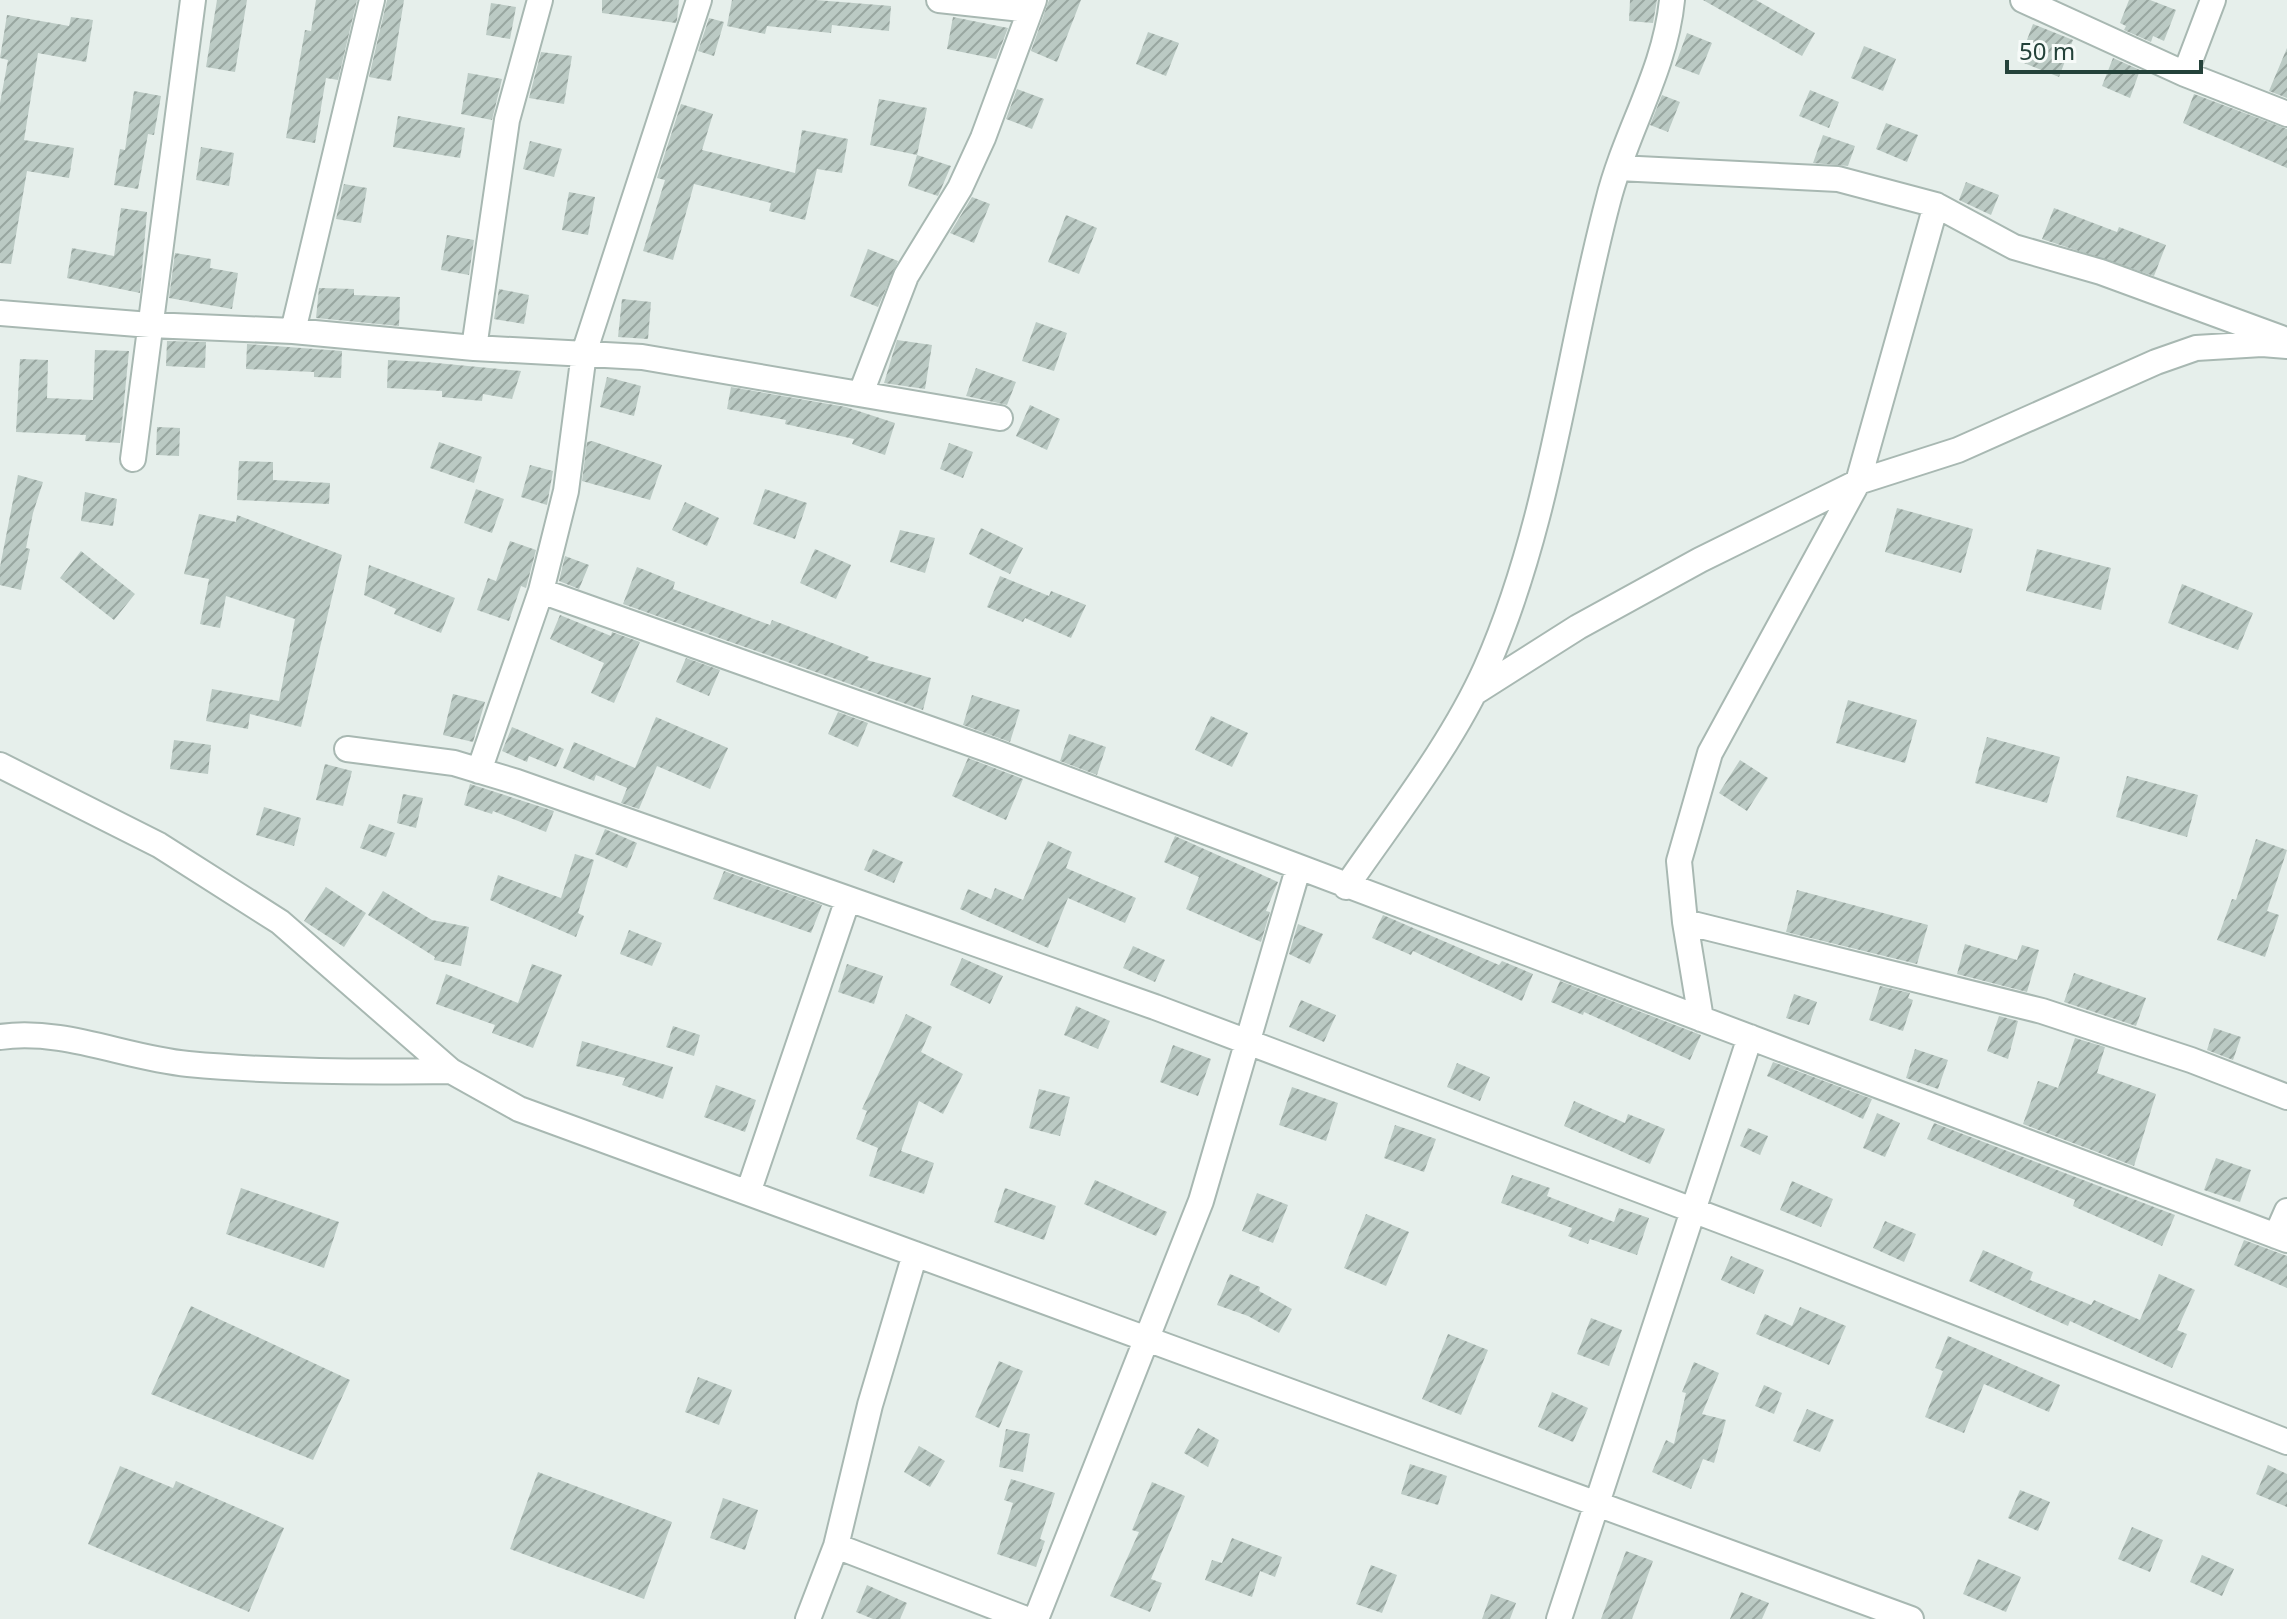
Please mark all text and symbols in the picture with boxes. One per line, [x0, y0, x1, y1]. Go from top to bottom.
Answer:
scale bar [2007, 24, 2201, 74]
text: 50 m [2019, 34, 2075, 67]

